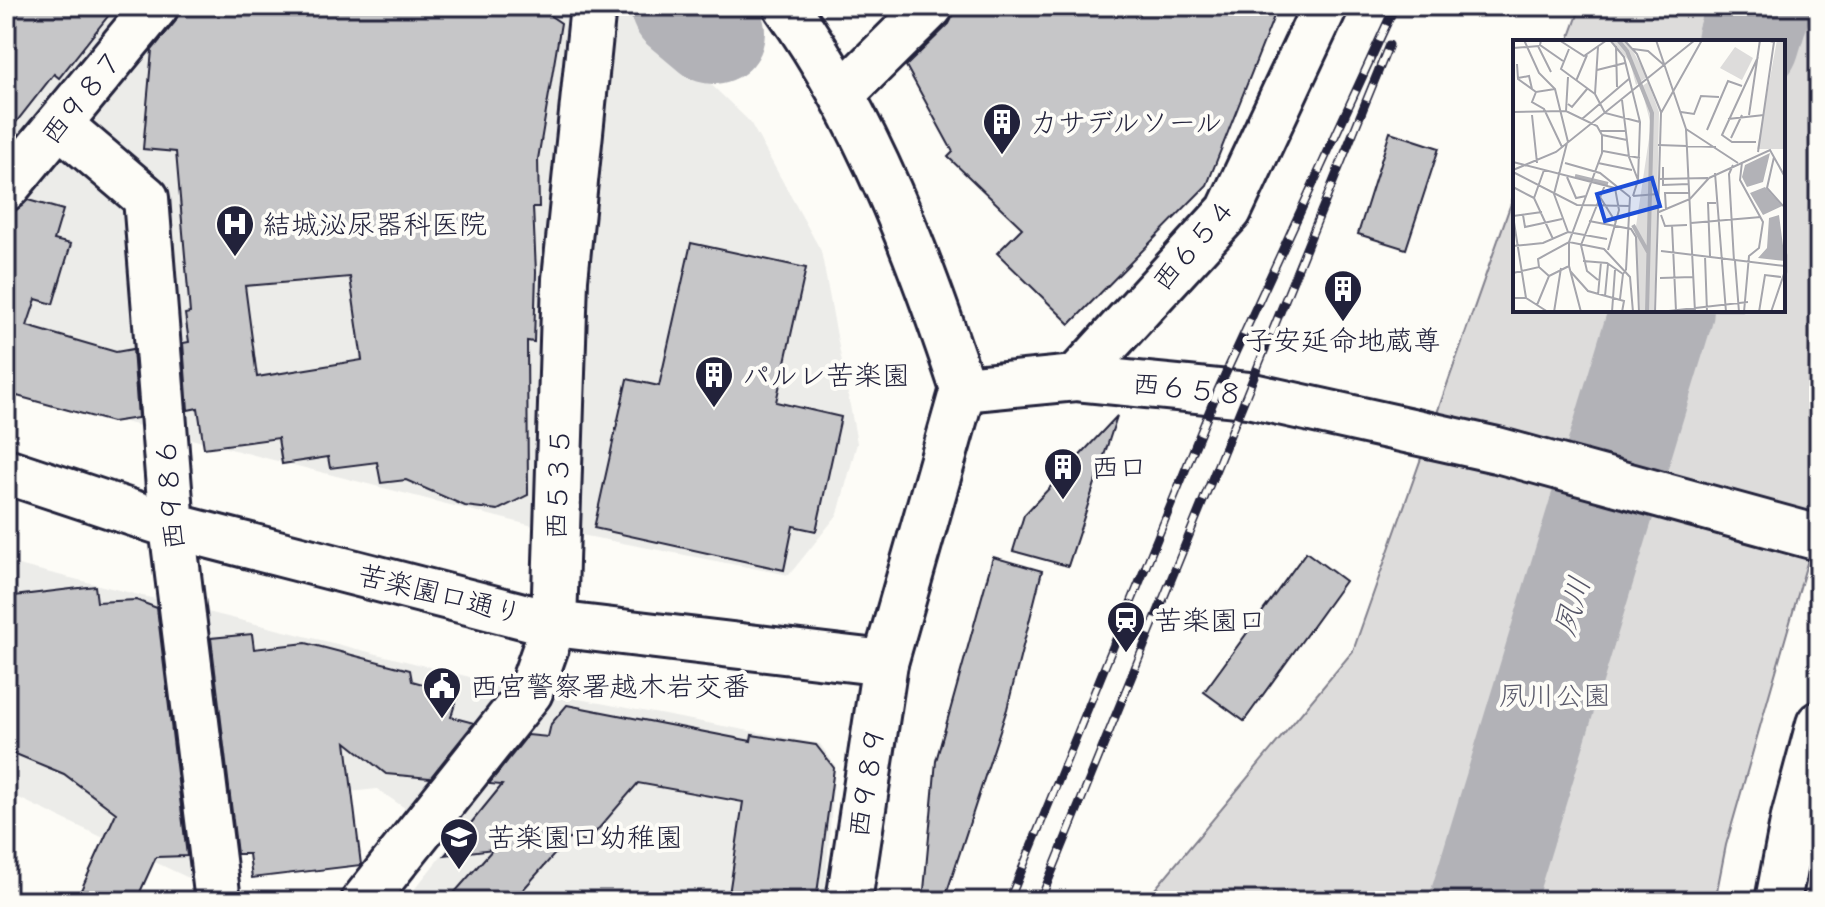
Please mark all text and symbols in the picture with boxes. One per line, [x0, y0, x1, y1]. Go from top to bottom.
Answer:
inset map [1513, 40, 1785, 312]
street label: 西９８７ [33, 42, 131, 152]
building icon: カサデルソール [981, 101, 1023, 156]
place label: カサデルソール [1030, 105, 1223, 140]
street label: 西６５４ [1145, 190, 1243, 298]
hospital icon: 結城泌尿器科医院 [214, 203, 256, 258]
place label: 結城泌尿器科医院 [263, 207, 487, 242]
building icon: 子安延命地蔵尊 [1322, 268, 1364, 323]
place label: 子安延命地蔵尊 [1245, 323, 1441, 358]
building icon: パルレ苦楽園 [693, 354, 735, 409]
place label: パルレ苦楽園 [742, 358, 910, 393]
street label: 西６５８ [1130, 366, 1246, 412]
street label: 西５３５ [539, 427, 577, 541]
street label: 西９８６ [148, 437, 192, 551]
building icon: 西口 [1042, 446, 1084, 501]
place label: 西口 [1091, 450, 1147, 485]
street label: 苦楽園口通り [354, 557, 526, 631]
water label: 夙川 [1545, 572, 1599, 640]
station icon: 苦楽園口 [1105, 599, 1147, 654]
place label: 苦楽園口 [1154, 603, 1266, 638]
public building icon: 西宮警察署越木岩交番 [421, 665, 463, 720]
place label: 西宮警察署越木岩交番 [470, 669, 750, 704]
park label: 夙川公園 [1499, 678, 1611, 713]
street label: 西９８９ [841, 724, 893, 840]
school or university icon: 苦楽園口幼稚園 [438, 816, 480, 871]
place label: 苦楽園口幼稚園 [487, 820, 683, 855]

